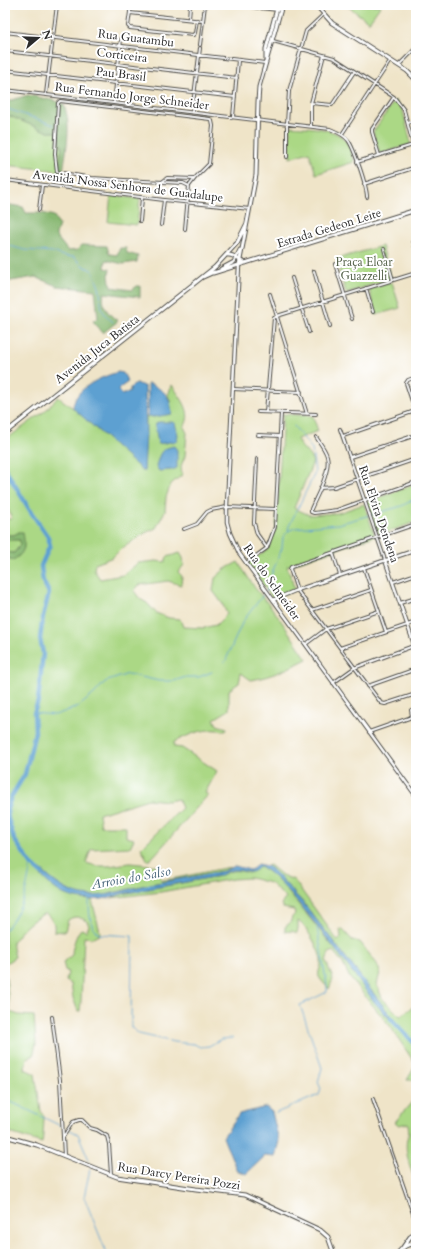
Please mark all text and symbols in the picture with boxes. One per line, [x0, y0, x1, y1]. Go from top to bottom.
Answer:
north arrow [18, 18, 58, 58]
street label: Rua Guatambu [97, 25, 175, 51]
text: N [38, 28, 56, 42]
street label: Corticeira [96, 44, 149, 66]
street label: Pau Brasil [95, 63, 147, 85]
street label: Rua Fernando Jorge Schneider [54, 79, 211, 113]
street label: Avenida Nossa Senhora de Guadalupe [32, 166, 224, 206]
street label: Estrada Gedeon Leite [275, 205, 383, 251]
park label: Praça Eloar Guazzelli [335, 254, 393, 284]
street label: Avenida Juca Batista [51, 310, 143, 387]
street label: Rua Elvira Dendena [355, 463, 403, 566]
street label: Rua do Schneider [240, 541, 305, 624]
water label: Arroio do Salso [89, 862, 172, 894]
street label: Rua Darcy Pereira Pozzi [117, 1158, 242, 1194]

